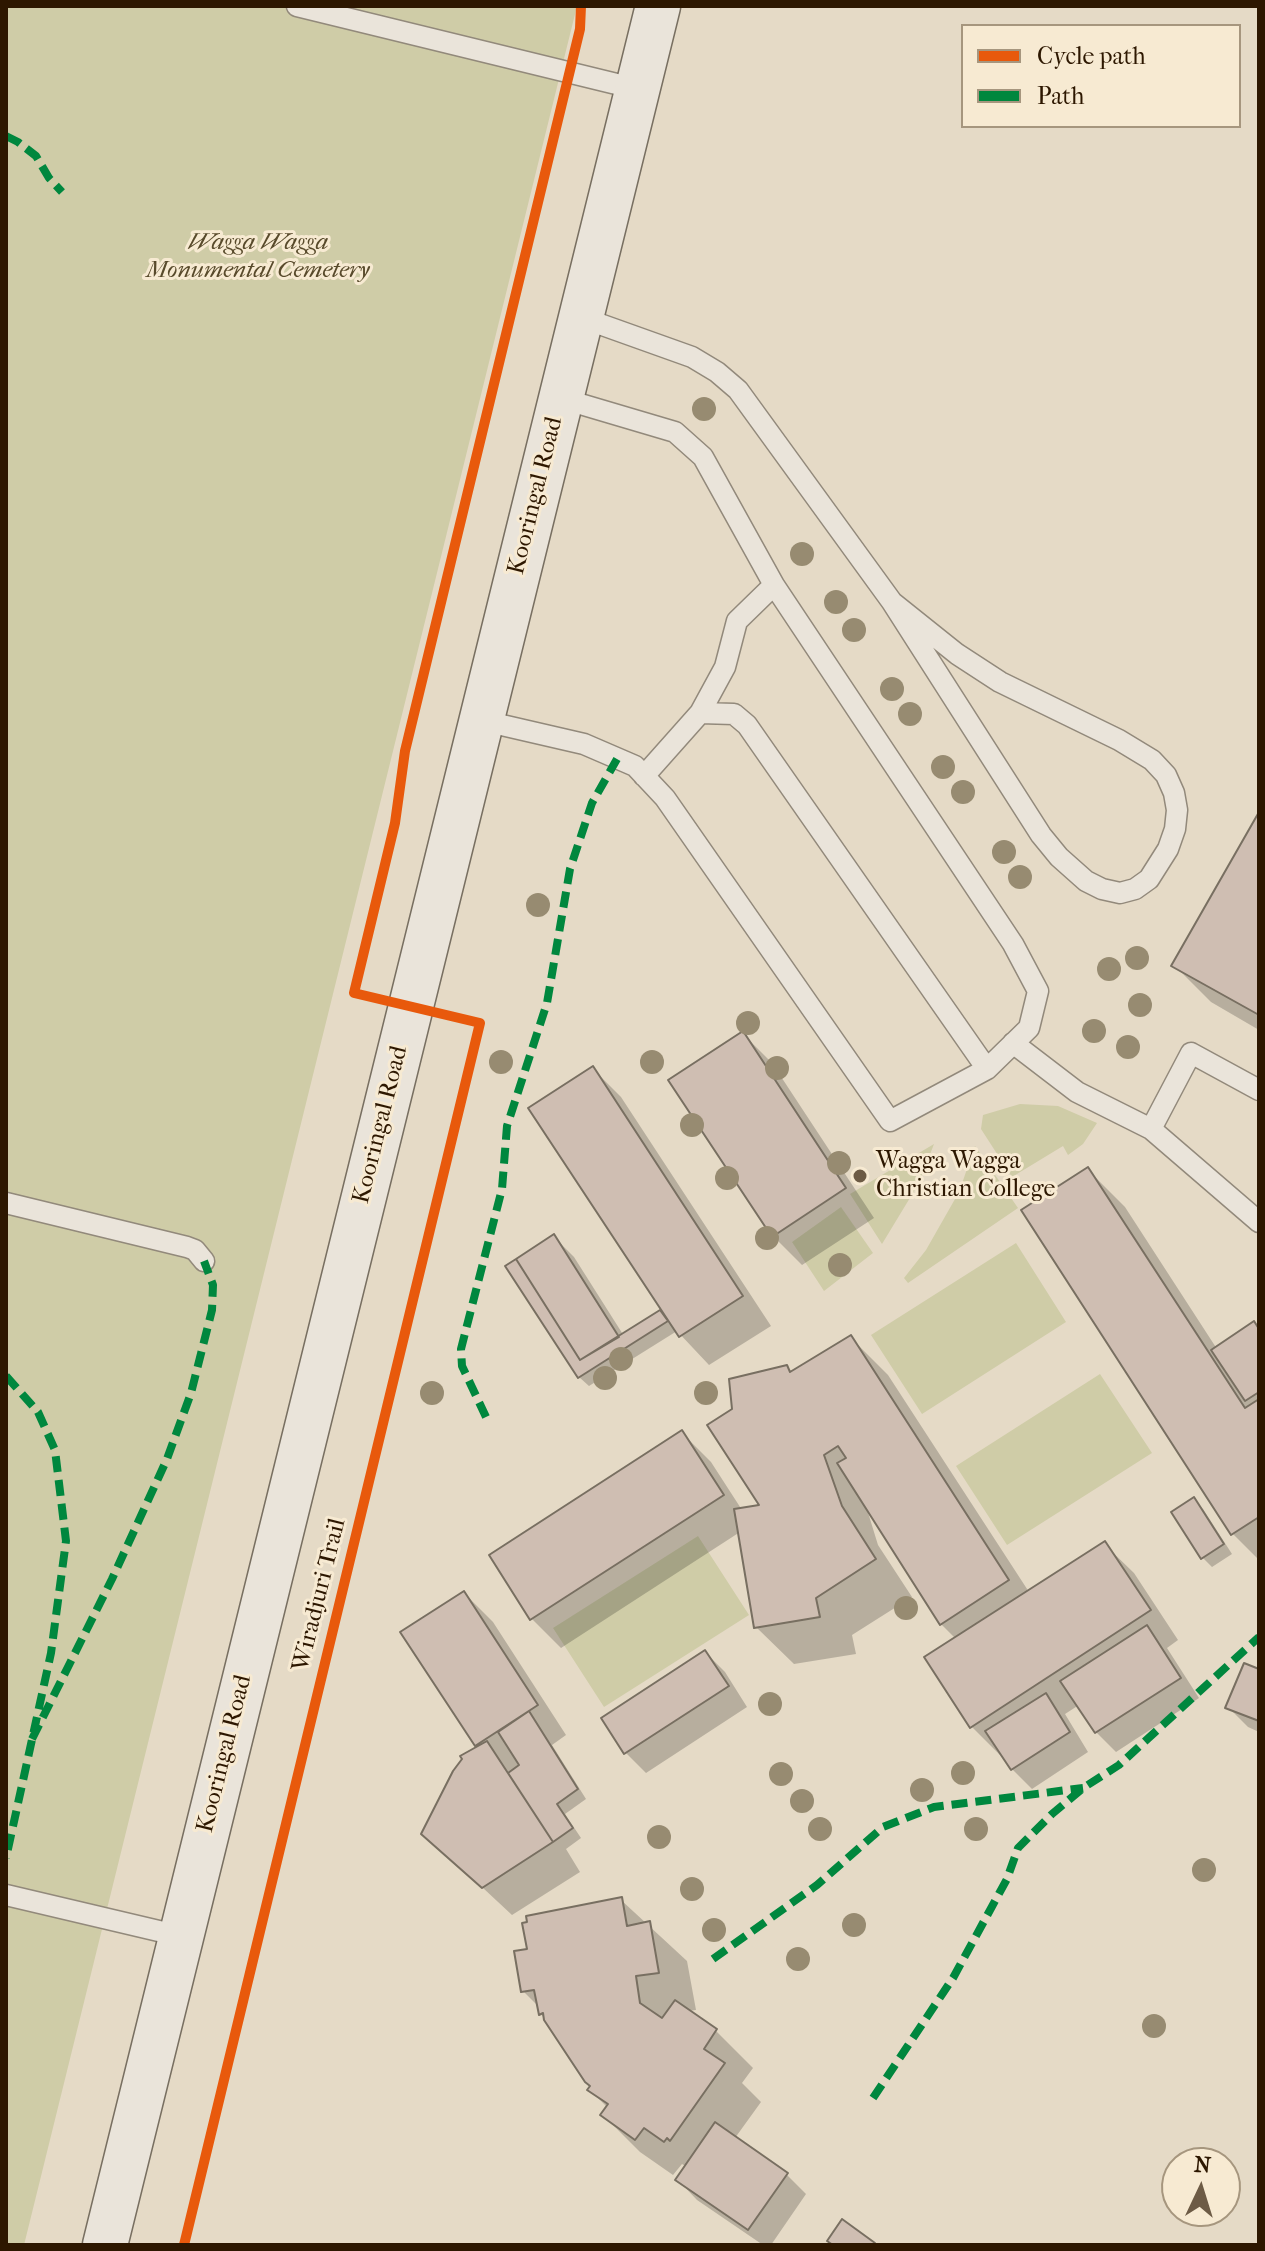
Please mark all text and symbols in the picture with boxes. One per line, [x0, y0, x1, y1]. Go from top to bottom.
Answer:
legend [961, 24, 1241, 128]
text: Cycle path [1037, 42, 1146, 70]
text: Path [1037, 82, 1084, 110]
park label: Wagga Wagga Monumental Cemetery [146, 229, 370, 285]
street label: Kooringal Road [502, 414, 570, 578]
street label: Kooringal Road [347, 1043, 415, 1207]
place label: Wagga Wagga Christian College [876, 1148, 1055, 1204]
marker: Wagga Wagga Christian College [851, 1167, 869, 1185]
street label: Wiradjuri Trail [287, 1516, 353, 1674]
street label: Kooringal Road [191, 1672, 259, 1836]
north arrow [1161, 2147, 1241, 2227]
text: N [1193, 2152, 1212, 2179]

